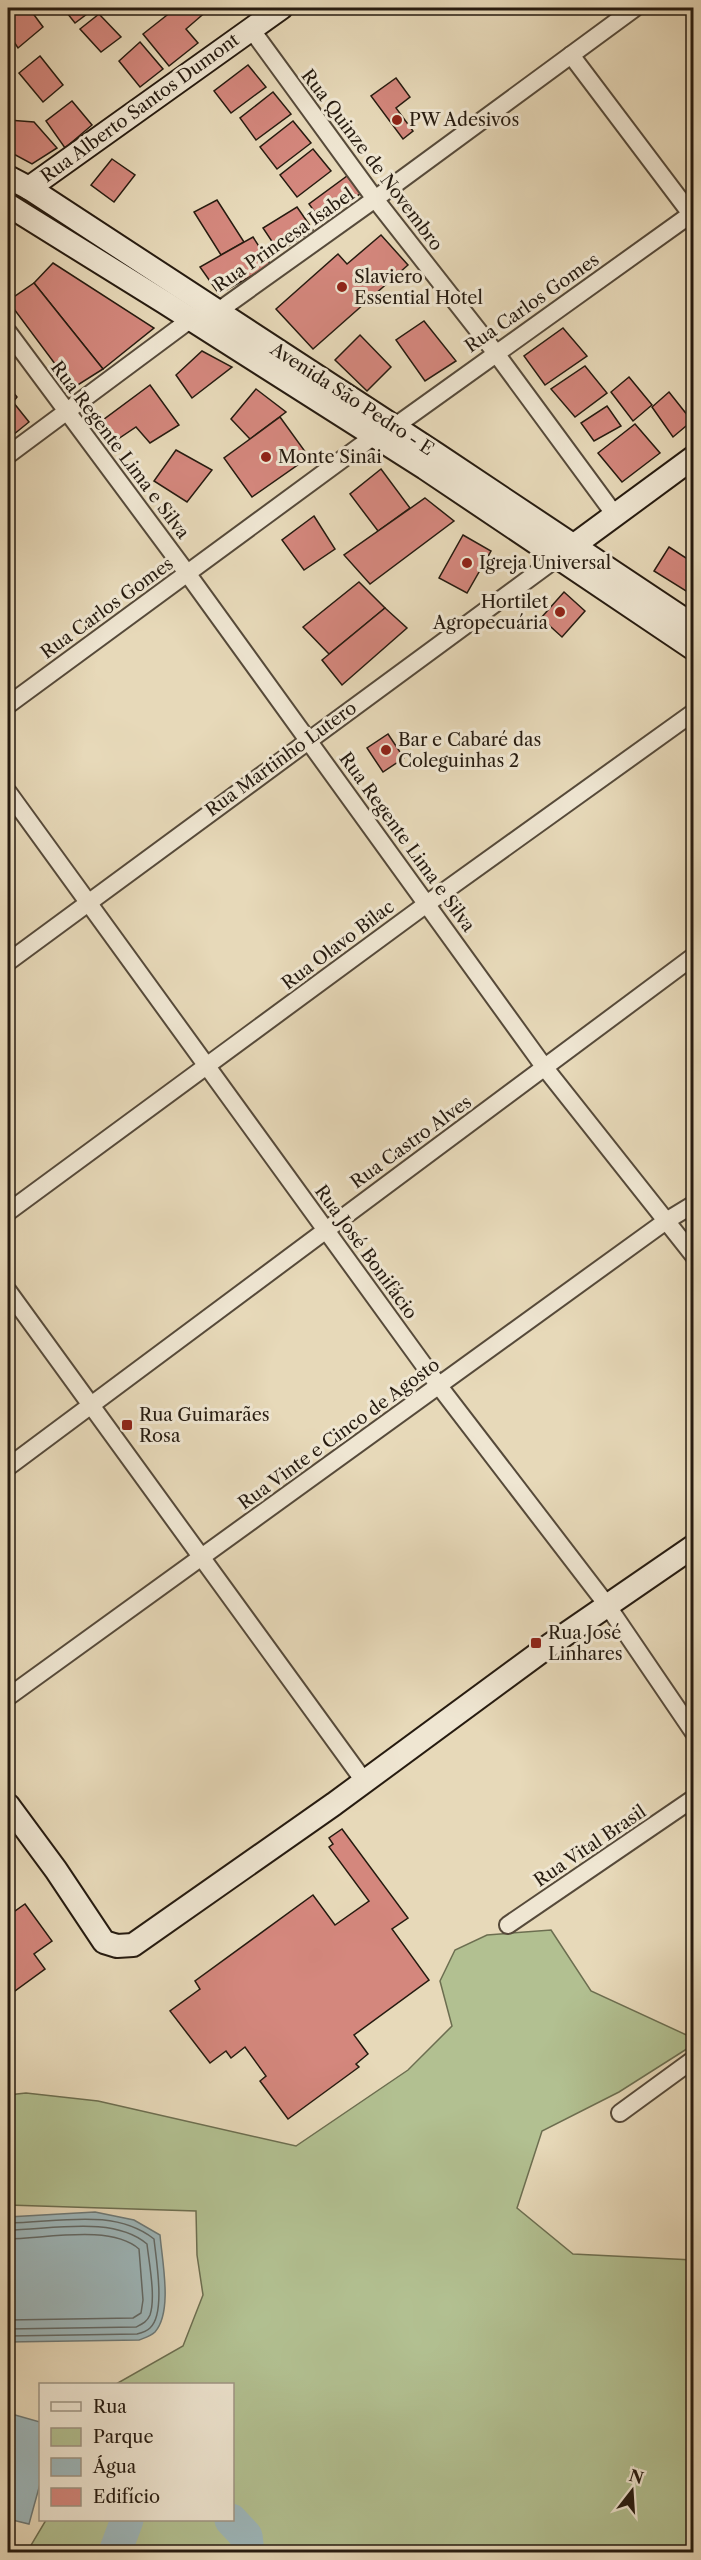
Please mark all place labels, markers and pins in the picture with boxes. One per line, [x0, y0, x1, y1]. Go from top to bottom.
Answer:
place label: PW Adesivos [409, 109, 519, 131]
marker: PW Adesivos [390, 113, 404, 127]
place label: Slaviero Essential Hotel [354, 266, 483, 309]
marker: Slaviero Essential Hotel [335, 280, 349, 294]
place label: Monte Sinai [278, 446, 382, 468]
marker: Monte Sinai [259, 450, 273, 464]
place label: Igreja Universal [479, 552, 611, 574]
marker: Igreja Universal [460, 556, 474, 570]
place label: Hortilet Agropecuária [432, 591, 549, 634]
marker: Hortilet Agropecuária [553, 605, 567, 619]
place label: Bar e Cabaré das Coleguinhas 2 [398, 729, 541, 772]
marker: Bar e Cabaré das Coleguinhas 2 [379, 743, 393, 757]
place label: Rua Guimarães Rosa [139, 1404, 270, 1447]
marker: Rua Guimarães Rosa [120, 1418, 134, 1432]
place label: Rua José Linhares [548, 1622, 623, 1665]
marker: Rua José Linhares [529, 1636, 543, 1650]

